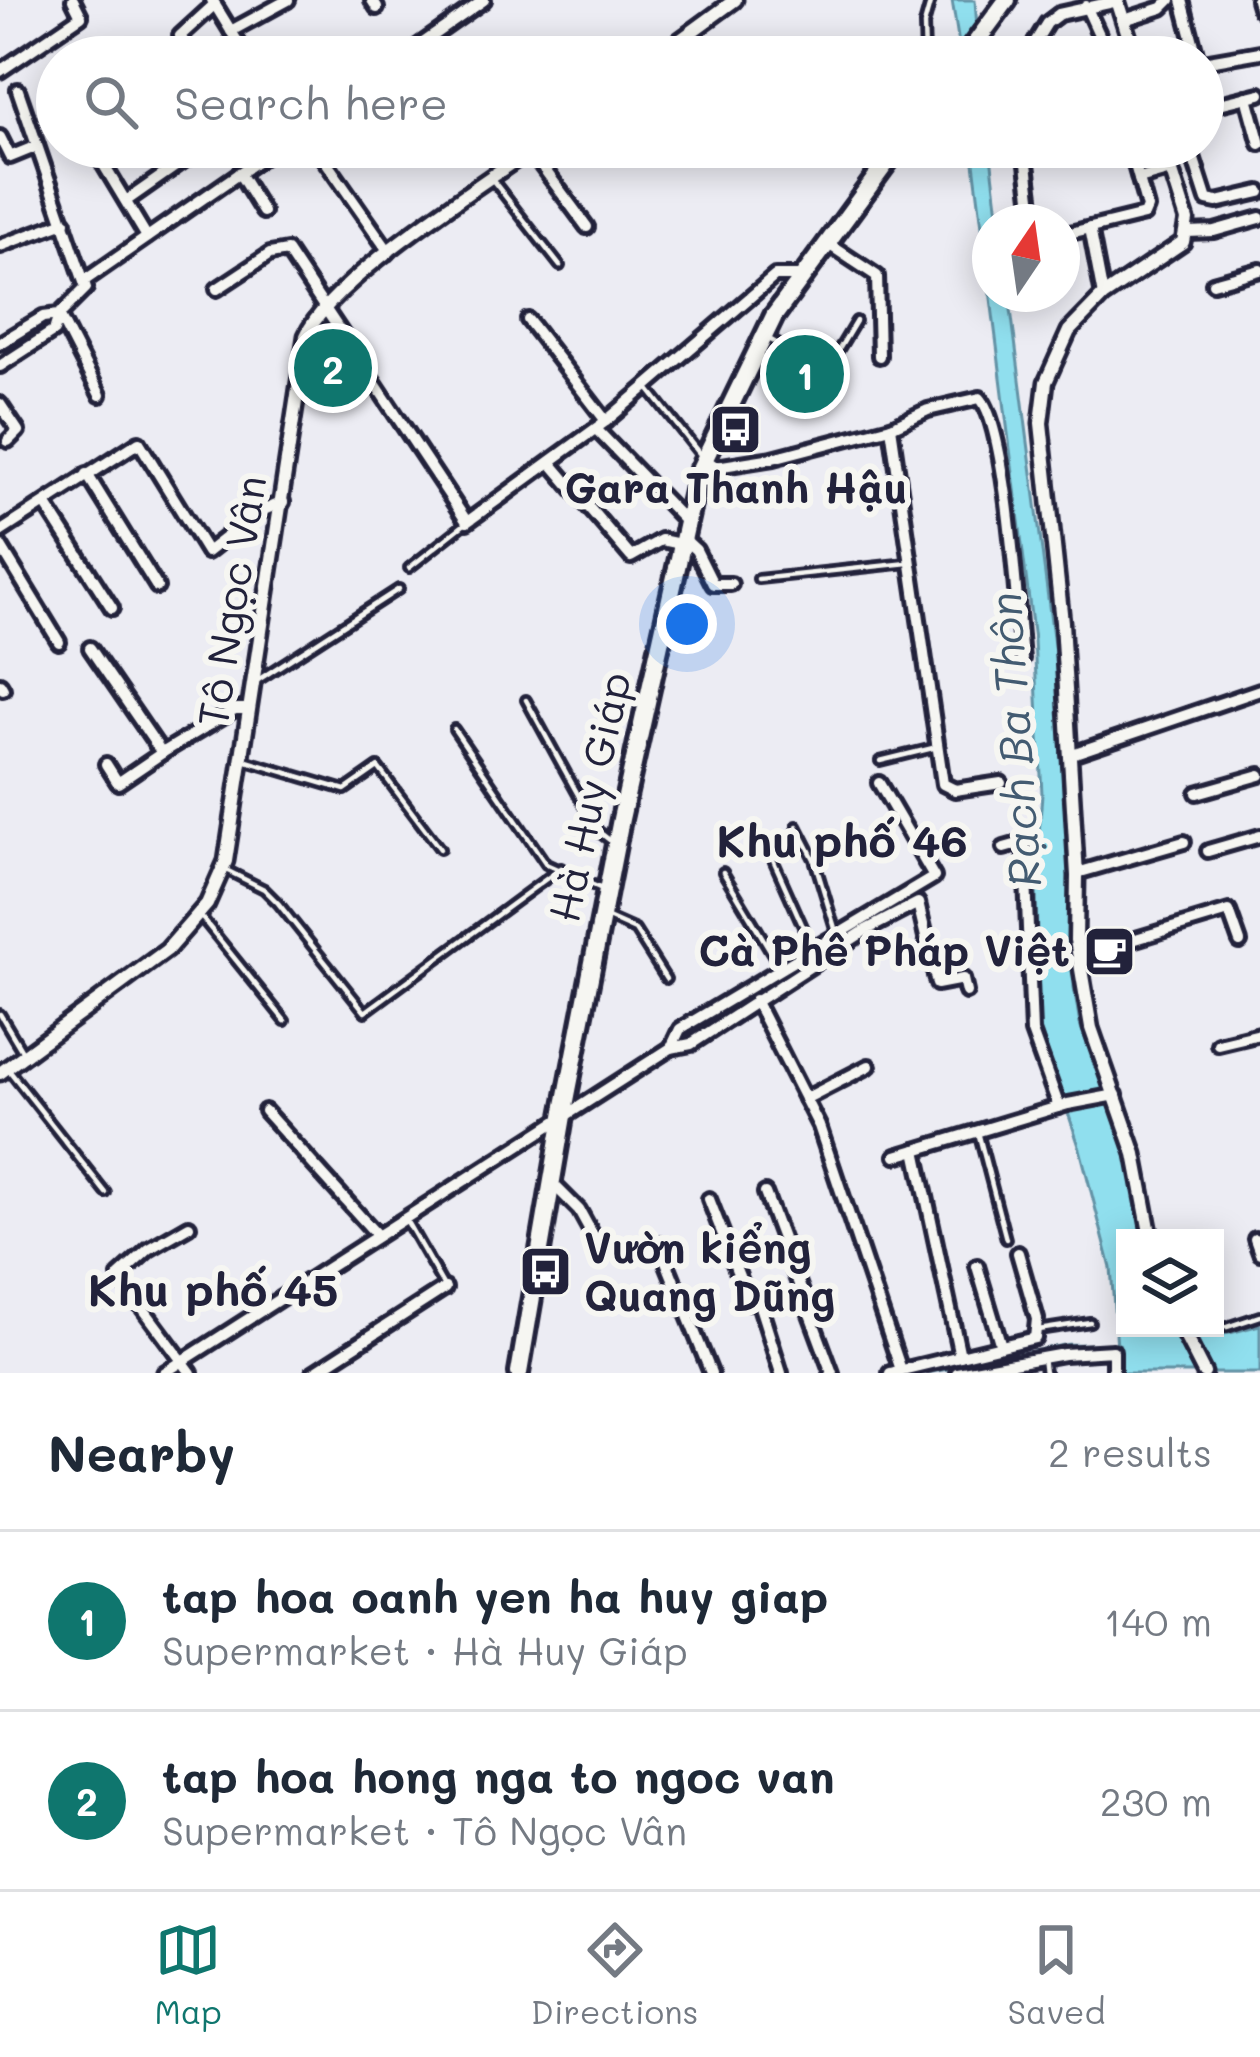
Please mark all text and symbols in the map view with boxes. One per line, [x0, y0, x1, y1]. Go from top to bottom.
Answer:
search box [36, 36, 1224, 168]
icon: search [78, 69, 144, 135]
text: Search here [174, 73, 448, 131]
north arrow [972, 204, 1080, 312]
pin: 2 [294, 323, 372, 413]
pin: 1 [766, 329, 844, 419]
bus stop icon: Gara Thanh Hậu [708, 401, 764, 457]
place label: Gara Thanh Hậu [564, 459, 908, 514]
street label: Tô Ngọc Vân [184, 471, 277, 730]
water label: Rạch Ba Thôn [974, 591, 1052, 890]
your location [657, 594, 717, 654]
street label: Hà Huy Giáp [535, 667, 642, 927]
district label: Khu phố 46 [716, 810, 968, 868]
place label: Cà Phê Pháp Việt [699, 922, 1070, 977]
cafe icon: Cà Phê Pháp Việt [1081, 923, 1137, 979]
place label: Vườn kiểng Quang Dũng [584, 1219, 835, 1322]
map controls [1116, 1229, 1224, 1337]
button: layers [1116, 1229, 1224, 1337]
bus stop icon: Vườn kiểng Quang Dũng [517, 1244, 573, 1300]
district label: Khu phố 45 [88, 1259, 338, 1317]
text: Nearby [48, 1418, 235, 1485]
text: 2 results [1048, 1426, 1212, 1477]
text: tap hoa oanh yen ha huy giap [162, 1566, 828, 1624]
text: 1 [78, 1595, 96, 1646]
text: 140 m [1104, 1595, 1212, 1646]
text: Supermarket · Hà Huy Giáp [162, 1624, 688, 1675]
text: tap hoa hong nga to ngoc van [162, 1746, 835, 1804]
text: 2 [76, 1775, 98, 1826]
text: 230 m [1100, 1775, 1212, 1826]
text: Supermarket · Tô Ngọc Vân [162, 1804, 687, 1855]
tab: Map [155, 1917, 222, 2032]
tab: Directions [531, 1917, 698, 2032]
tab: Saved [1008, 1917, 1105, 2032]

